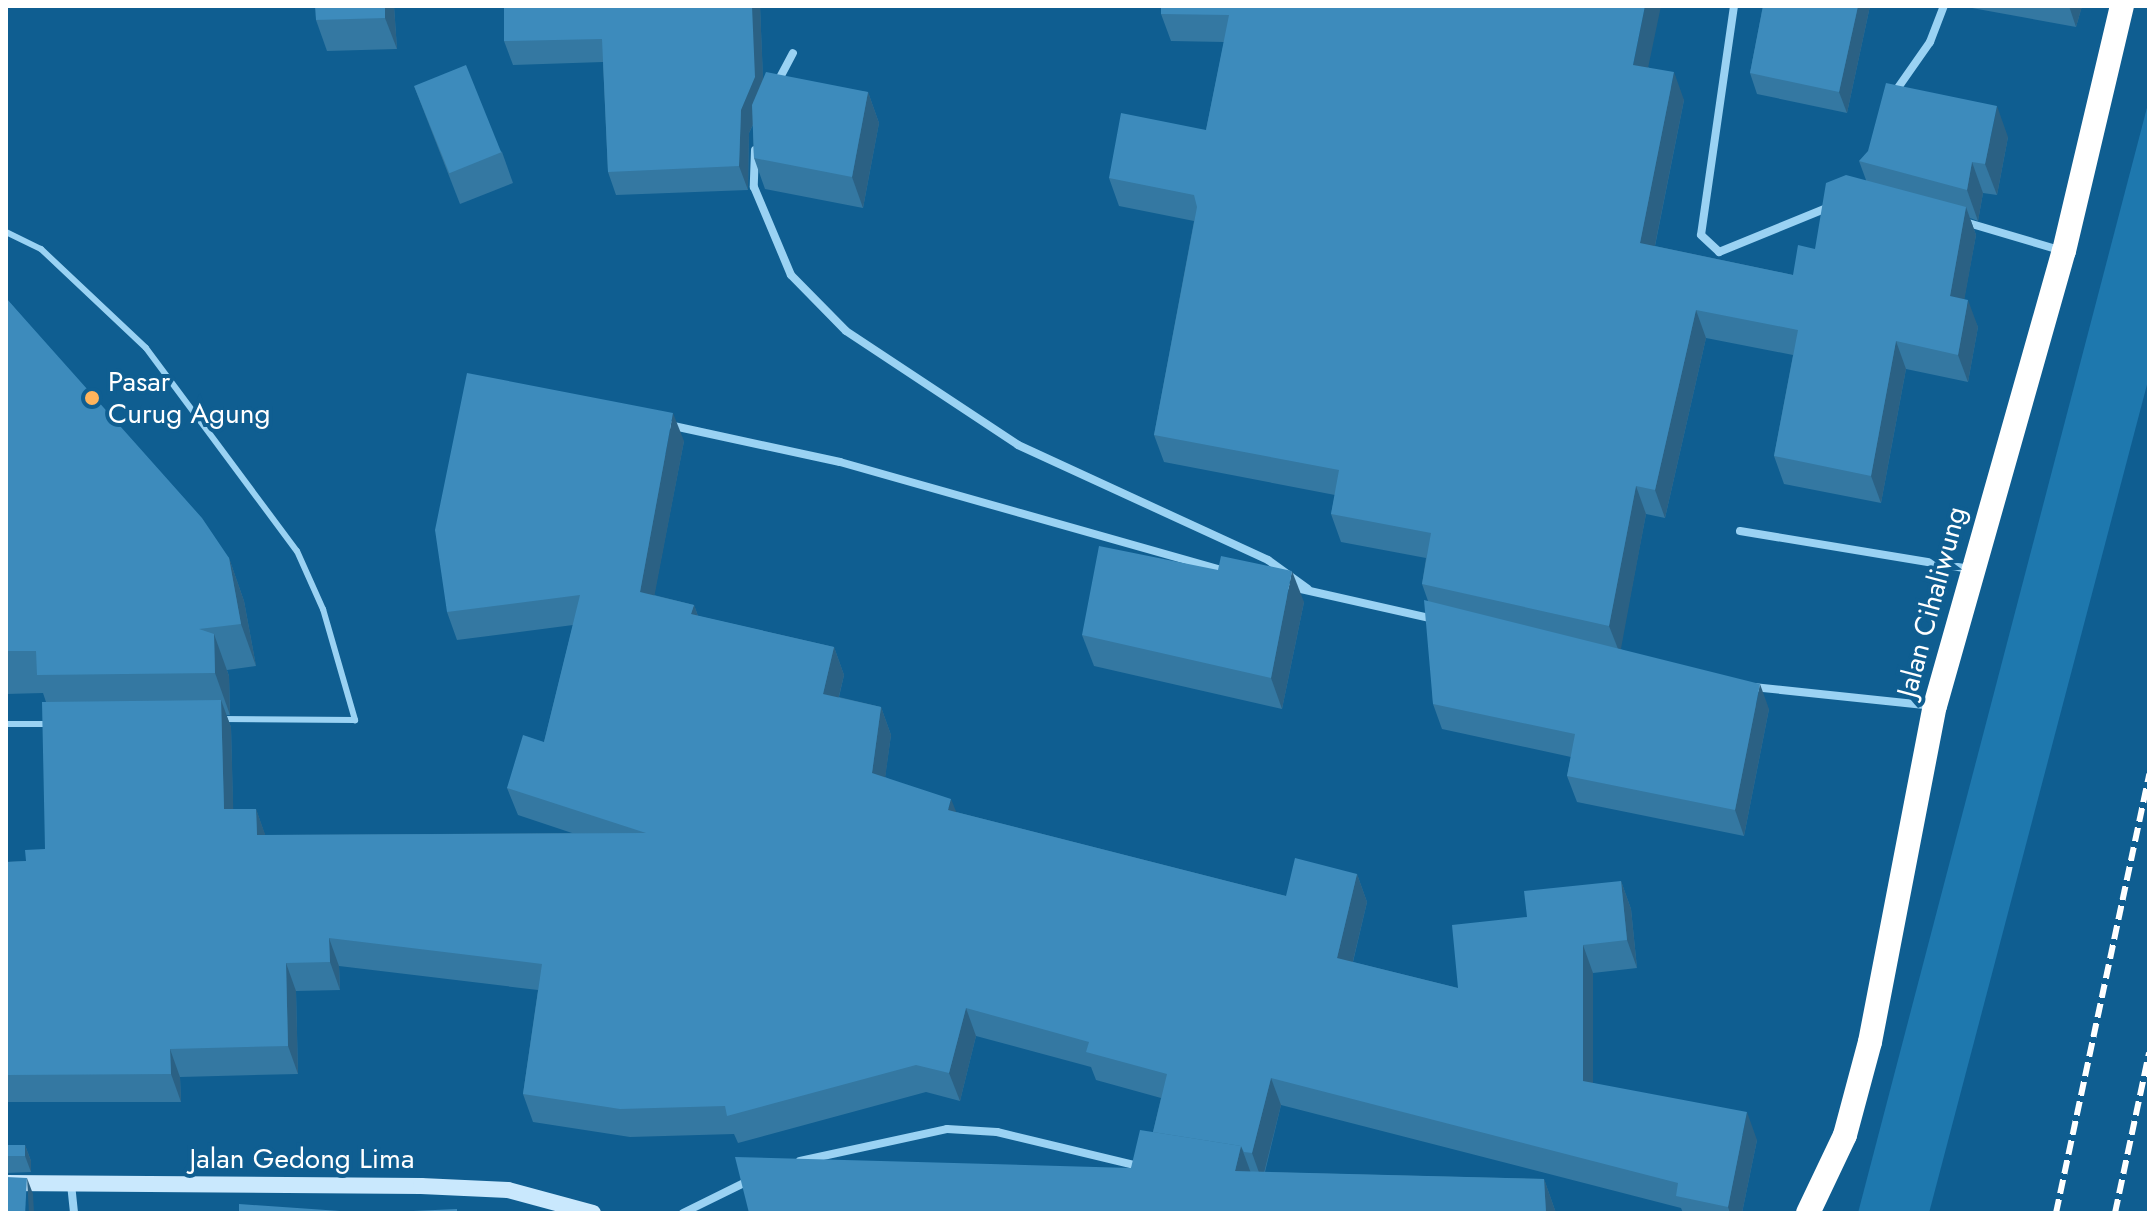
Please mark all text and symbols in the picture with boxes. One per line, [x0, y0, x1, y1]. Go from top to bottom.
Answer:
place label: Pasar Curug Agung [108, 365, 270, 431]
marker: Pasar Curug Agung [83, 389, 101, 407]
street label: Jalan Cihaliwung [1890, 503, 1974, 701]
street label: Jalan Gedong Lima [190, 1142, 414, 1176]

